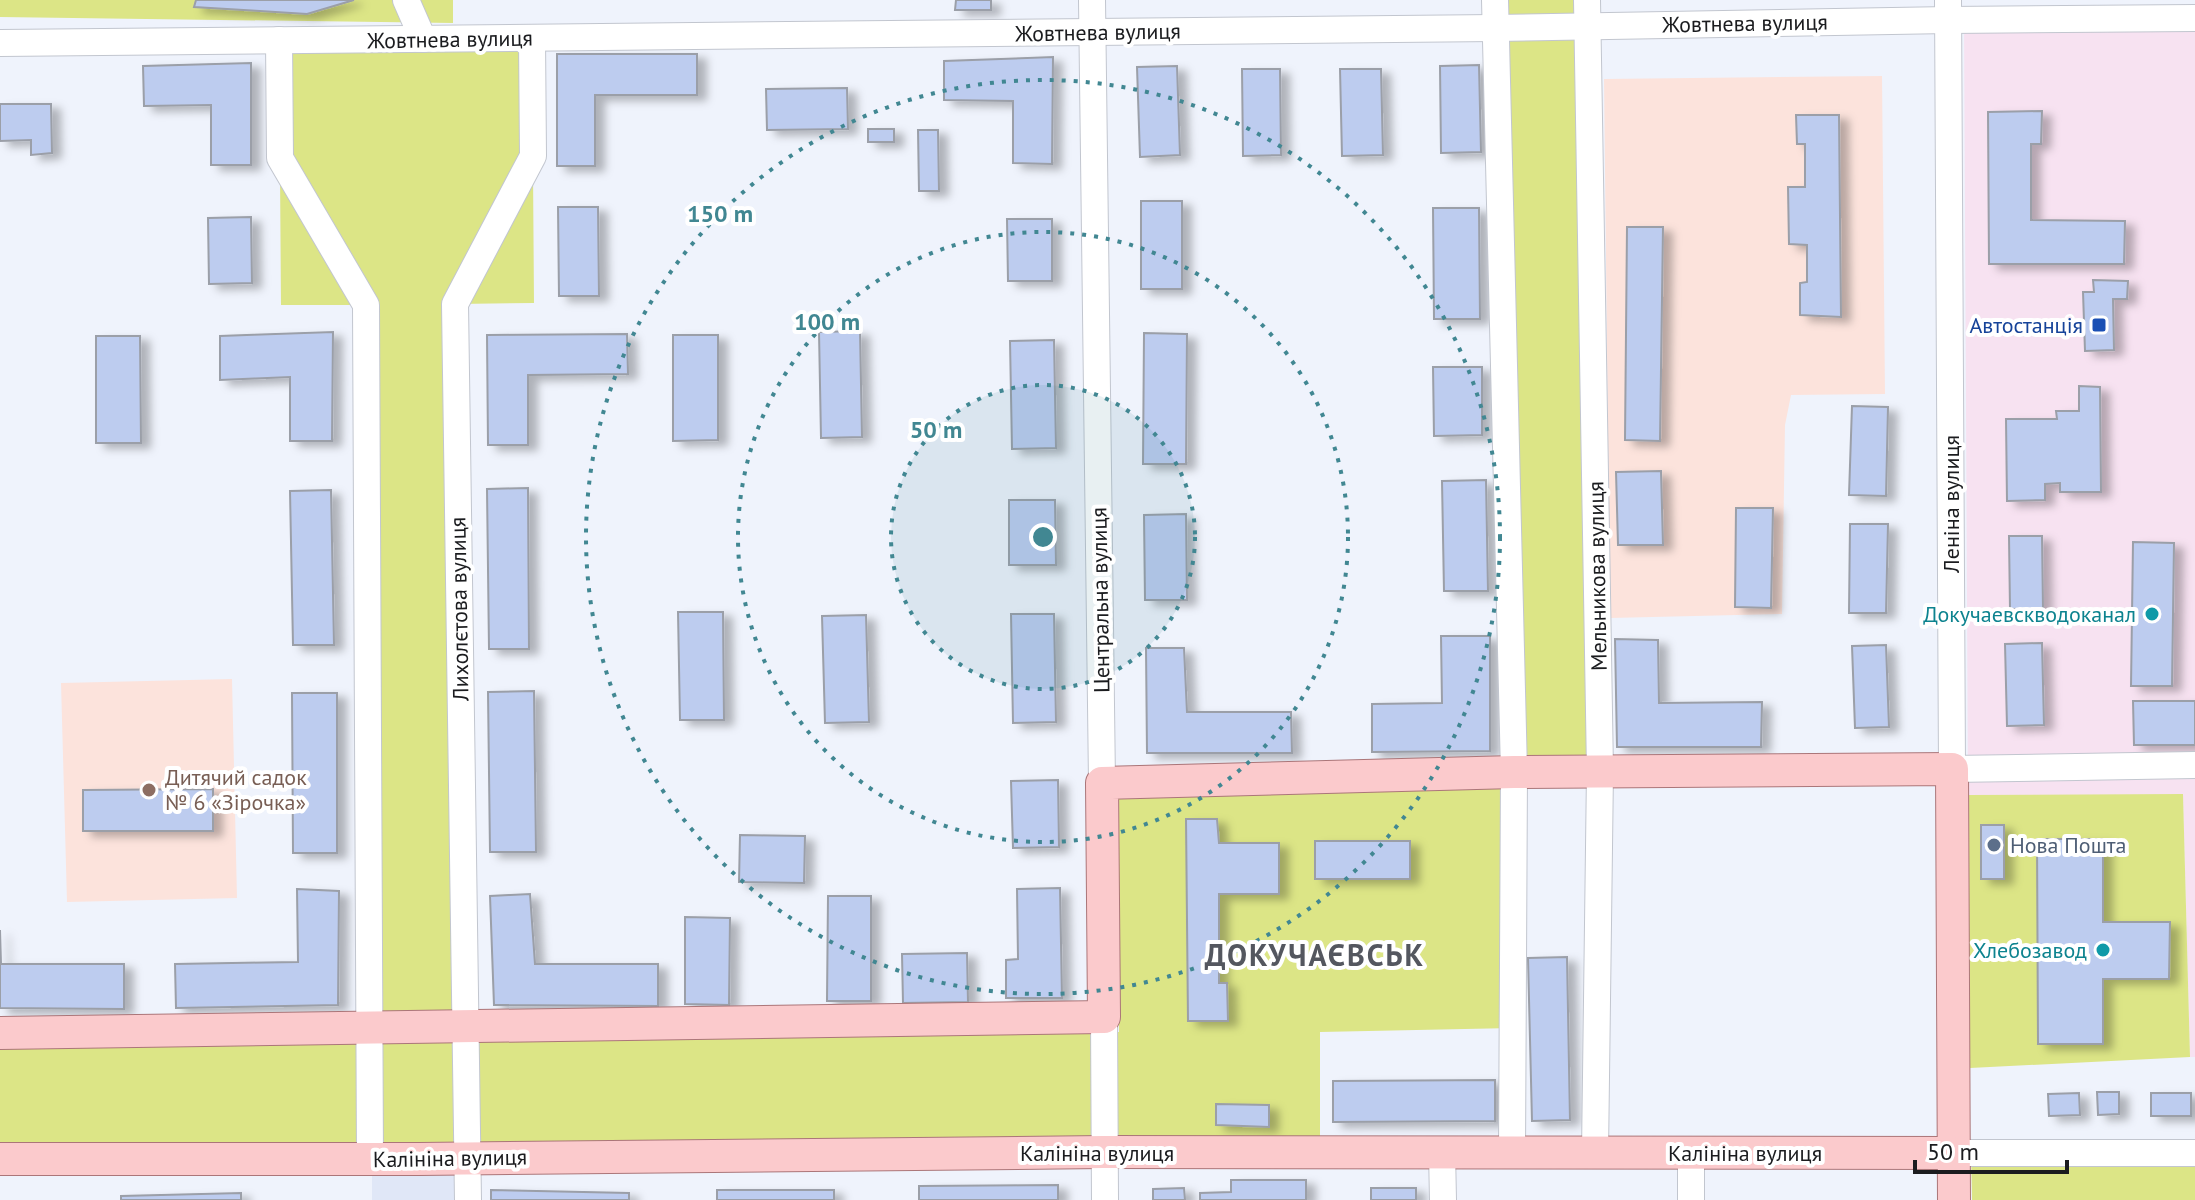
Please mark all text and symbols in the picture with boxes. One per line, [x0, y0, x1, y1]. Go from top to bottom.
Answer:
street label: Жовтнева вулиця [1661, 8, 1828, 38]
street label: Жовтнева вулиця [1014, 17, 1181, 47]
street label: Жовтнева вулиця [366, 24, 533, 54]
text: 150 m [687, 198, 753, 229]
text: 100 m [794, 306, 860, 337]
place label: Автостанція [1969, 311, 2083, 339]
marker: Автостанція [2090, 316, 2108, 334]
text: 50 m [910, 414, 962, 445]
street label: Леніна вулиця [1937, 435, 1965, 574]
street label: Мельникова вулиця [1581, 481, 1613, 671]
street label: Центральна вулиця [1084, 507, 1116, 693]
street label: Лихолєтова вулиця [443, 517, 475, 702]
centre of rings [1029, 523, 1057, 551]
place label: Докучаевскводоканал [1923, 600, 2136, 628]
marker: Докучаевскводоканал [2143, 605, 2161, 623]
place label: Дитячий садок № 6 «Зірочка» [165, 763, 307, 816]
marker: Дитячий садок № 6 «Зірочка» [140, 781, 158, 799]
place label: Нова Пошта [2010, 831, 2127, 859]
marker: Нова Пошта [1985, 836, 2003, 854]
district label: ДОКУЧАЄВСЬК [1205, 935, 1425, 974]
place label: Хлебозавод [1973, 936, 2087, 964]
marker: Хлебозавод [2094, 941, 2112, 959]
scale bar [1915, 1124, 2067, 1174]
text: 50 m [1927, 1136, 1979, 1167]
street label: Калініна вулиця [1020, 1139, 1174, 1167]
street label: Калініна вулиця [1668, 1139, 1822, 1167]
street label: Калініна вулиця [373, 1143, 527, 1173]

